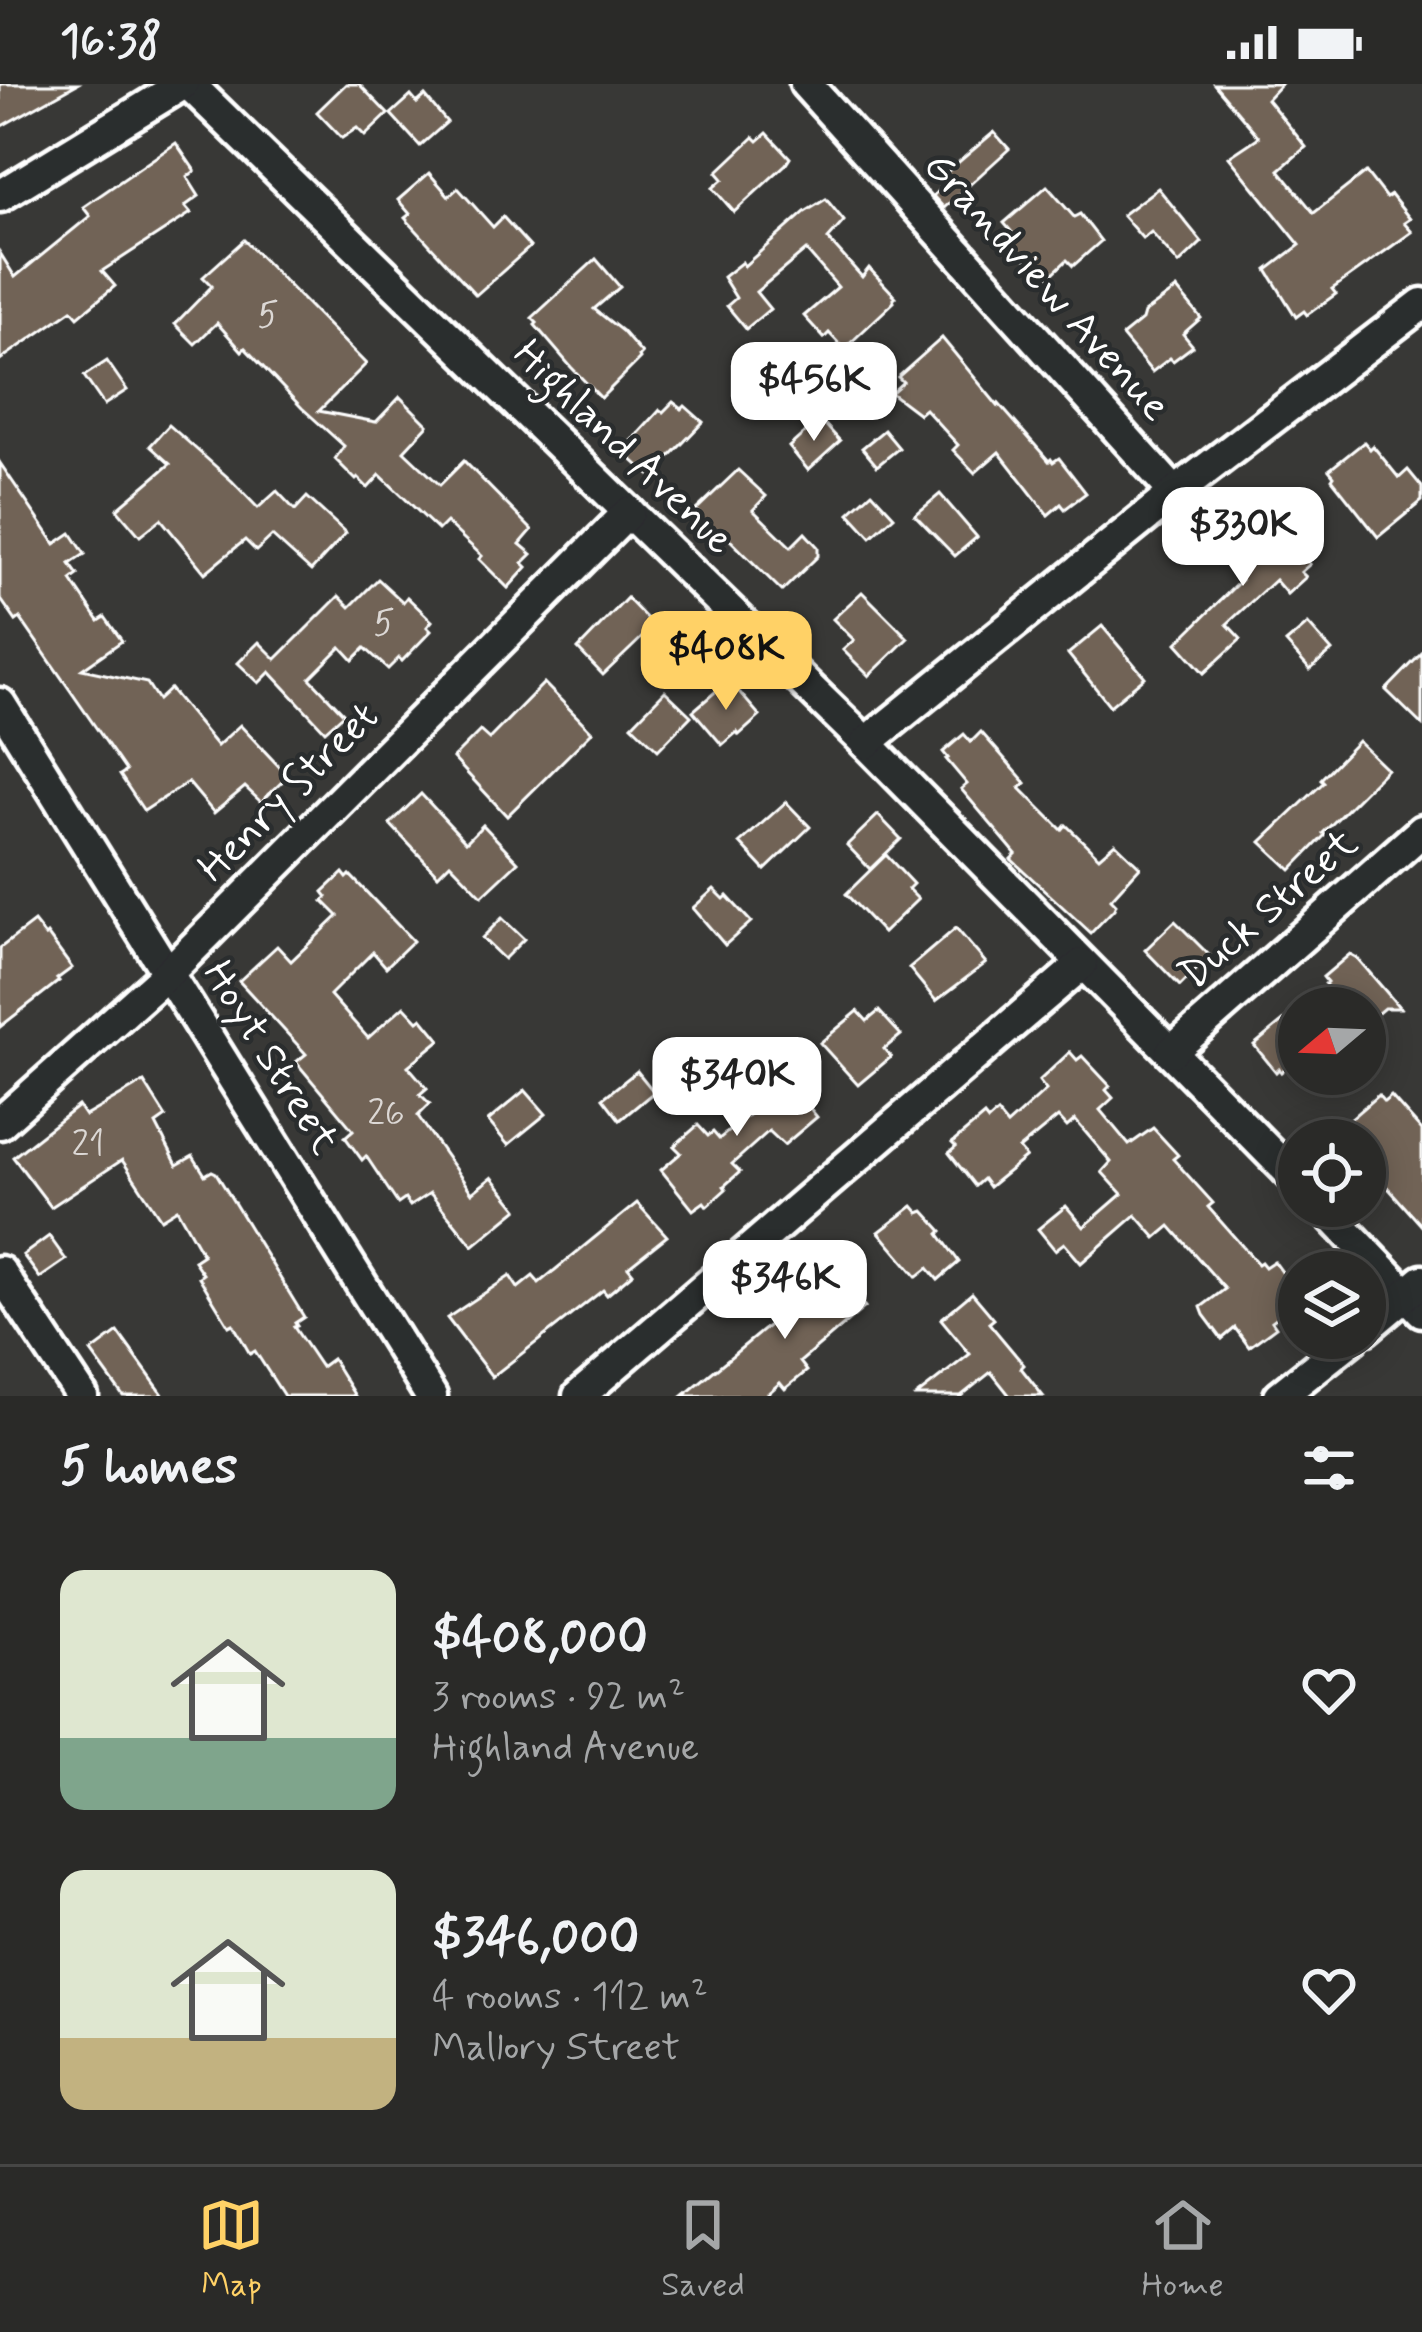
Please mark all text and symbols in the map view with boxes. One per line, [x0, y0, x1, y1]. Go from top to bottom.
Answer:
text: 16:38 [60, 13, 162, 72]
street label: Grandview Avenue [910, 140, 1182, 434]
house number: 5 [257, 293, 279, 340]
street label: Highland Avenue [498, 328, 746, 571]
pin: $456K [730, 342, 898, 444]
text: $456K [758, 355, 870, 406]
pin: $330K [1159, 487, 1327, 589]
text: $330K [1189, 500, 1297, 551]
house number: 5 [373, 601, 395, 648]
pin: $408K [642, 611, 810, 713]
text: $408K [668, 624, 784, 675]
street label: Henry Street [187, 691, 391, 895]
street label: Duck Street [1168, 817, 1370, 1003]
street label: Hoyt Street [189, 951, 351, 1165]
north arrow [1278, 987, 1386, 1095]
map controls [1278, 987, 1386, 1359]
pin: $340K [653, 1037, 821, 1139]
text: $340K [679, 1050, 795, 1101]
house number: 26 [367, 1091, 405, 1138]
button: locate [1278, 1119, 1386, 1227]
house number: 21 [71, 1122, 105, 1169]
pin: $346K [701, 1240, 869, 1342]
button: layers [1278, 1251, 1386, 1359]
text: $346K [730, 1253, 840, 1304]
text: 5 homes [60, 1435, 238, 1501]
icon: filters [1296, 1435, 1362, 1501]
text: $408,000 [432, 1606, 648, 1672]
icon: home [156, 1618, 300, 1762]
icon: heart [1296, 1657, 1362, 1723]
text: 3 rooms · 92 m² [432, 1672, 685, 1723]
text: Highland Avenue [432, 1723, 699, 1774]
text: $346,000 [432, 1906, 639, 1972]
icon: home [156, 1918, 300, 2062]
icon: heart [1296, 1957, 1362, 2023]
text: 4 rooms · 112 m² [432, 1972, 708, 2023]
text: Mallory Street [432, 2023, 680, 2074]
tab: Map [198, 2192, 264, 2308]
tab: Saved [661, 2192, 745, 2308]
tab: Home [1142, 2192, 1224, 2308]

